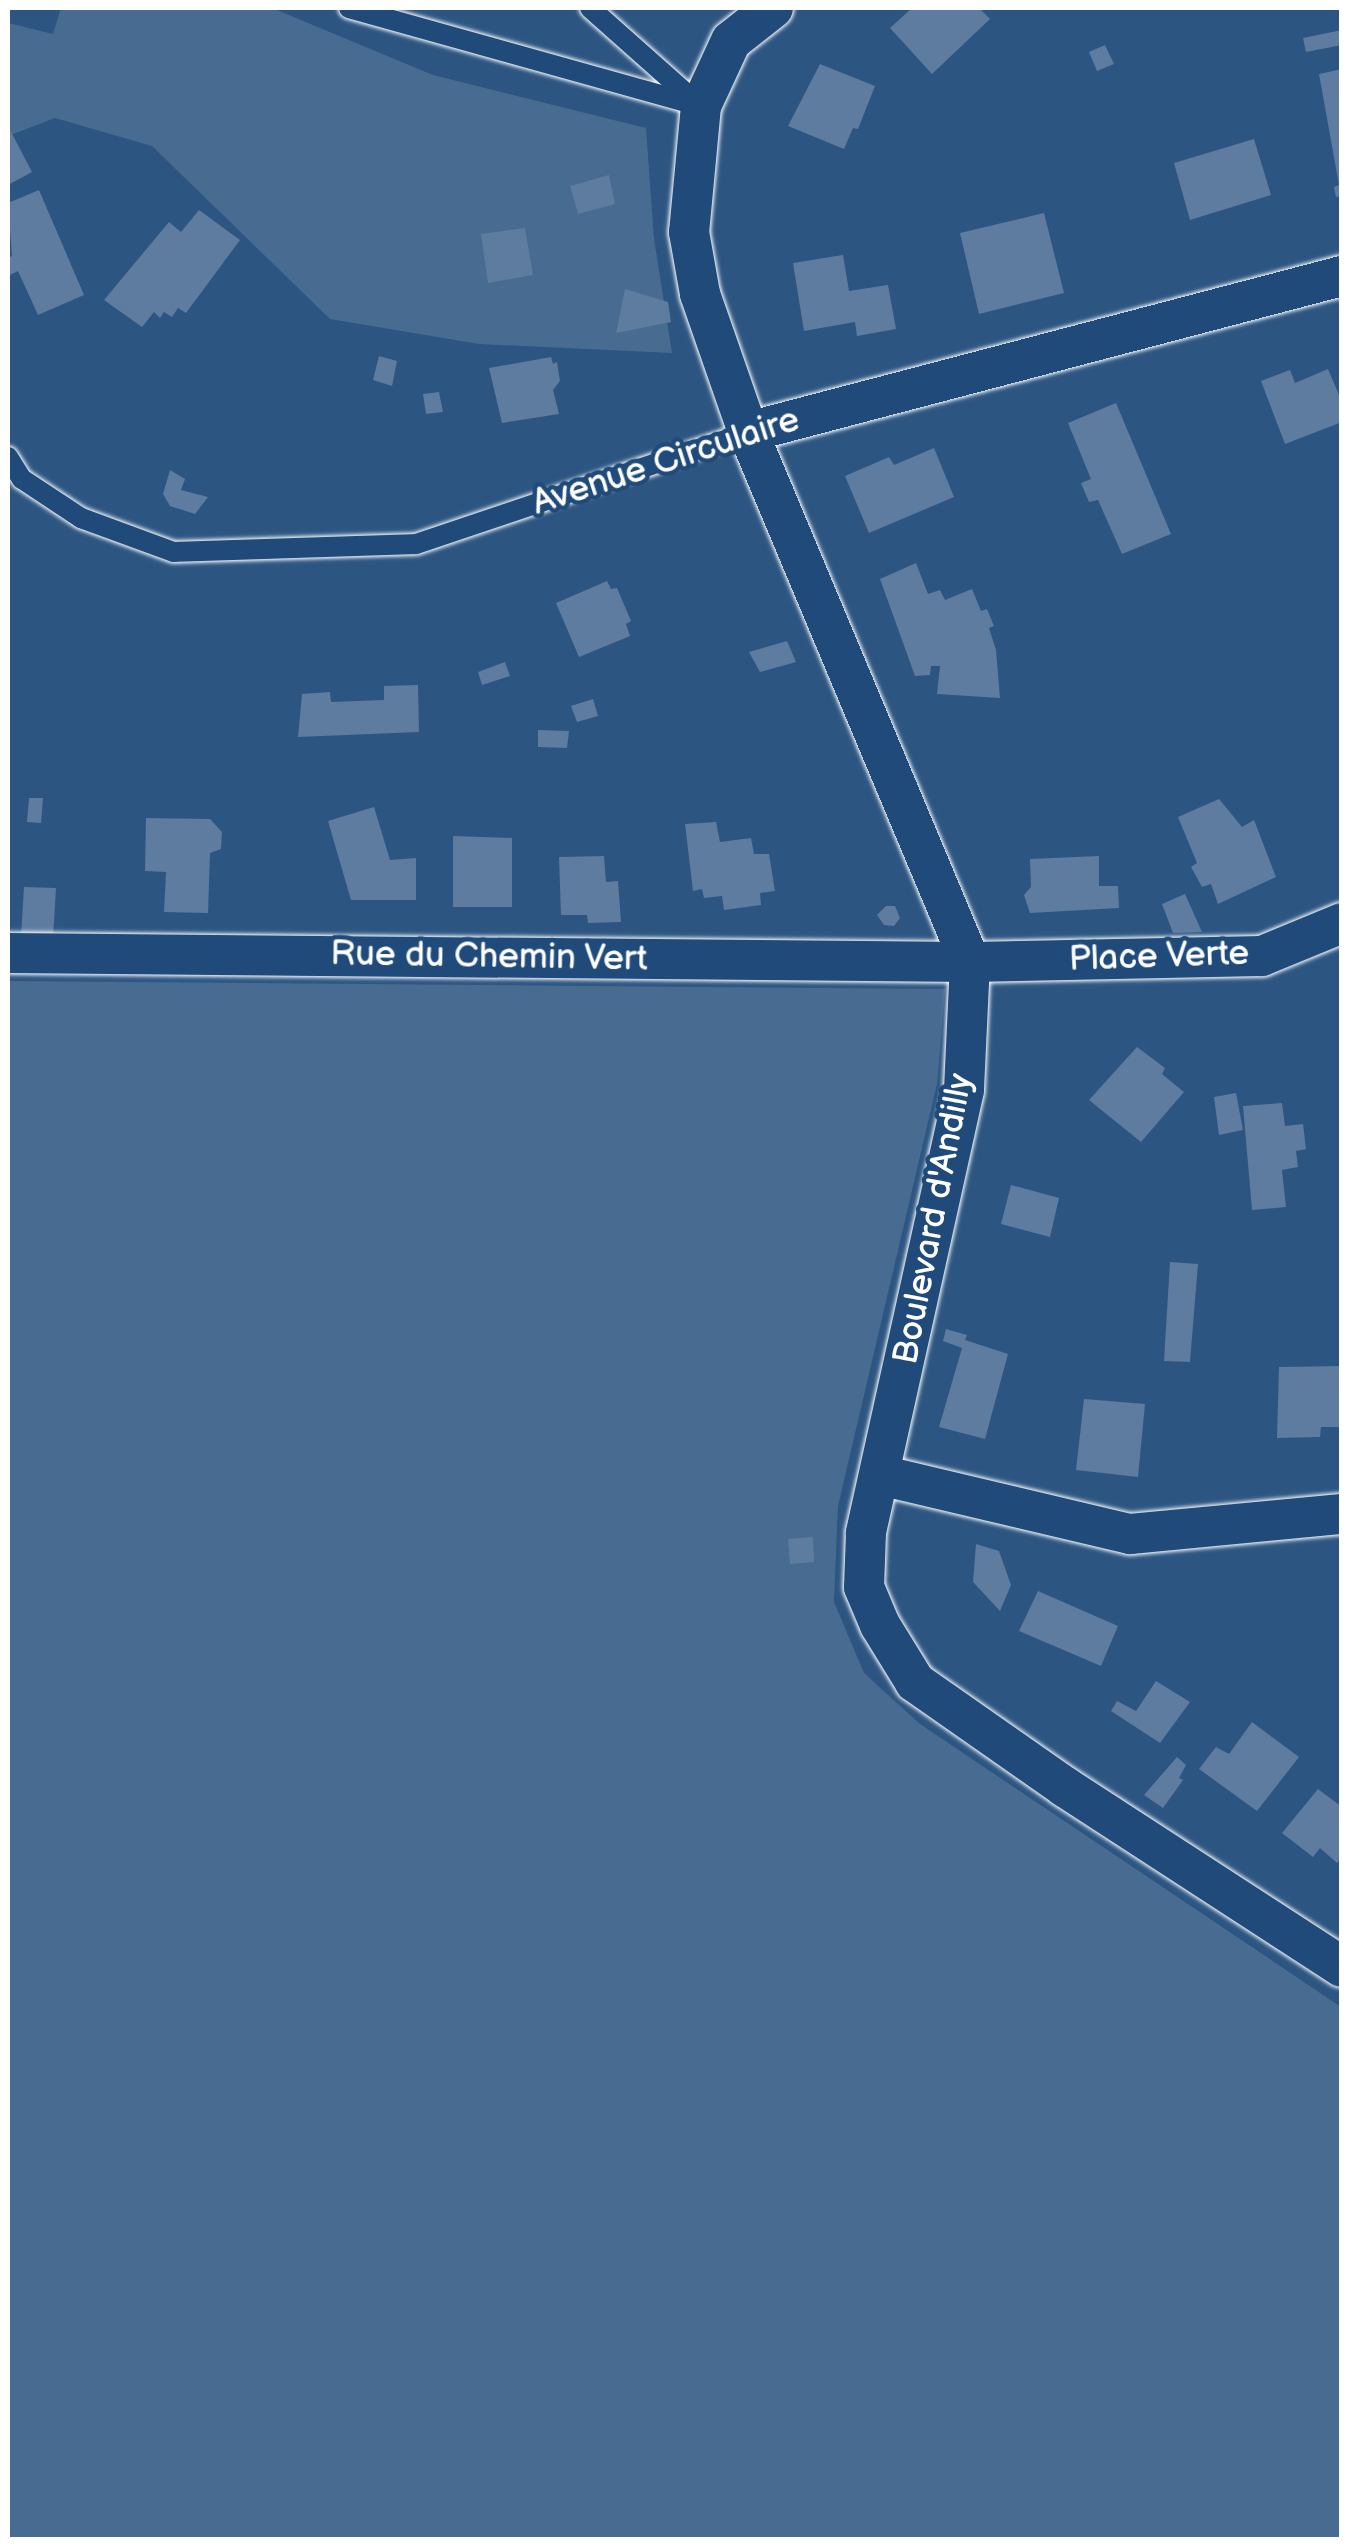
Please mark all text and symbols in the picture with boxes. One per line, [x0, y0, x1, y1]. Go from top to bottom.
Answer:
street label: Avenue Circulaire [527, 399, 805, 525]
street label: Rue du Chemin Vert [329, 933, 649, 981]
street label: Place Verte [1068, 933, 1250, 981]
street label: Boulevard d'Andilly [885, 1070, 983, 1368]

